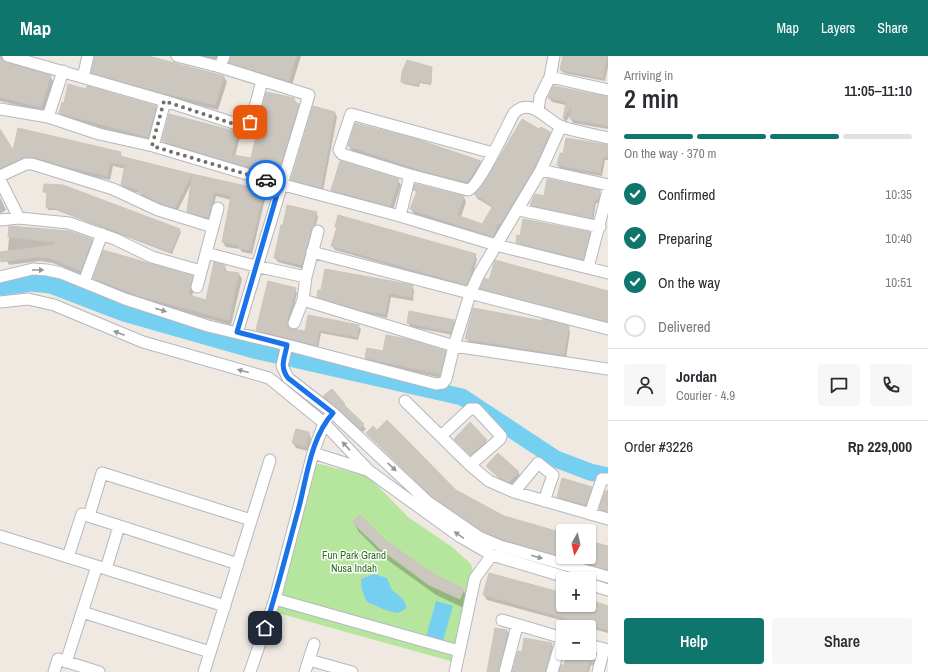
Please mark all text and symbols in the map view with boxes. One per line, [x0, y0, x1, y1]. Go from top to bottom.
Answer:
text: Map [20, 15, 51, 41]
text: Map [777, 19, 799, 37]
text: Layers [821, 19, 855, 37]
text: Share [877, 19, 908, 37]
text: Arriving in [624, 67, 673, 84]
text: 11:05–11:10 [844, 80, 912, 101]
text: 2 min [624, 81, 679, 116]
pin [233, 105, 267, 139]
icon: bag [239, 111, 261, 133]
text: On the way · 370 m [624, 145, 716, 162]
courier [246, 160, 286, 200]
icon: car [255, 169, 277, 191]
icon: check [624, 183, 646, 205]
text: Confirmed [658, 184, 715, 205]
text: 10:35 [885, 186, 912, 203]
icon: check [624, 227, 646, 249]
text: Preparing [658, 228, 712, 249]
text: 10:40 [885, 230, 912, 247]
one-way arrow [32, 267, 45, 273]
icon: check [624, 271, 646, 293]
text: On the way [658, 272, 720, 293]
text: 10:51 [885, 274, 912, 291]
one-way arrow [155, 308, 167, 314]
text: Delivered [658, 316, 711, 337]
one-way arrow [112, 329, 124, 335]
button: person [624, 364, 666, 406]
button: chat [818, 364, 860, 406]
button: phone [870, 364, 912, 406]
text: Jordan [676, 366, 717, 387]
one-way arrow [237, 368, 249, 374]
text: Courier · 4.9 [676, 387, 735, 404]
text: Order #3226 [624, 436, 693, 457]
text: Rp 229,000 [848, 436, 912, 457]
one-way arrow [341, 441, 351, 451]
one-way arrow [387, 463, 397, 472]
north arrow [556, 524, 596, 564]
map controls [556, 524, 596, 660]
one-way arrow [453, 531, 464, 539]
park label: Fun Park Grand Nusa Indah [322, 548, 386, 575]
one-way arrow [532, 554, 544, 560]
button: + [556, 572, 596, 612]
pin [248, 611, 282, 645]
icon: home [254, 617, 276, 639]
button: Help [624, 618, 764, 664]
button: Share [772, 618, 912, 664]
button: − [556, 620, 596, 660]

